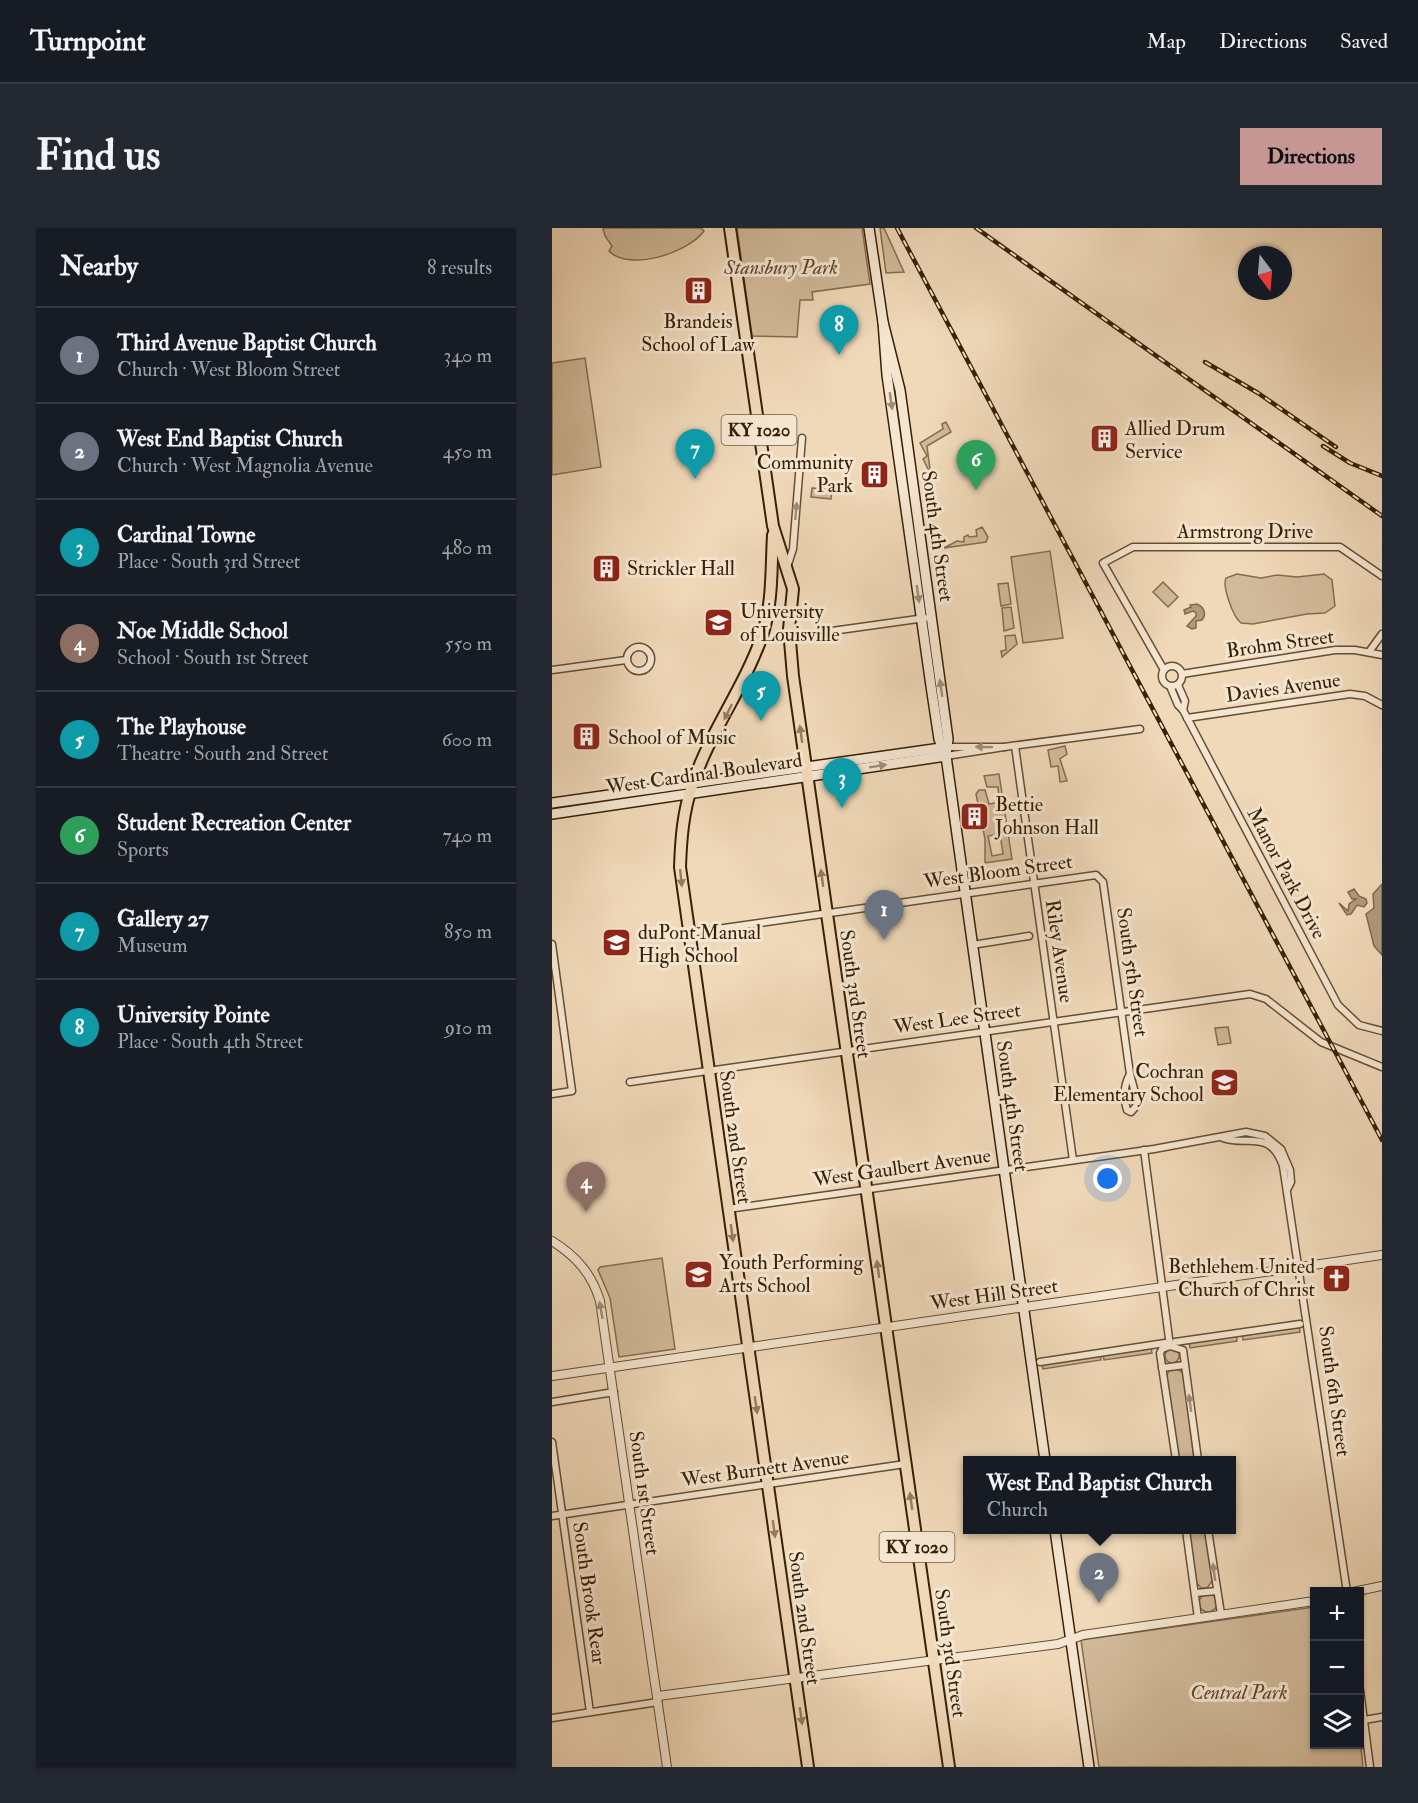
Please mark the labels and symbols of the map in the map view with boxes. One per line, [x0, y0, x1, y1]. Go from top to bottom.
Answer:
north arrow [1238, 246, 1292, 300]
park label: Stansbury Park [723, 255, 838, 280]
building icon: Brandeis School of Law [682, 274, 714, 306]
pin: 8 [820, 306, 858, 355]
place label: Brandeis School of Law [641, 309, 755, 357]
one-way arrow [886, 391, 895, 410]
road number: KY 1020 [722, 415, 796, 445]
place label: Allied Drum Service [1124, 416, 1226, 464]
building icon: Allied Drum Service [1088, 423, 1120, 455]
pin: 7 [676, 430, 714, 479]
pin: 6 [956, 440, 996, 490]
place label: Community Park [757, 450, 854, 498]
building icon: Community Park [858, 458, 890, 490]
street label: South 4th Street [916, 469, 959, 604]
one-way arrow [791, 501, 801, 520]
street label: Armstrong Drive [1176, 519, 1313, 544]
building icon: Strickler Hall [590, 552, 622, 584]
place label: Strickler Hall [627, 556, 735, 581]
one-way arrow [913, 585, 922, 604]
place label: University of Louisville [740, 599, 840, 647]
school or university icon: University of Louisville [703, 606, 735, 638]
street label: Brohm Street [1225, 624, 1336, 663]
street label: Davies Avenue [1224, 667, 1342, 708]
pin: 5 [742, 672, 780, 721]
one-way arrow [937, 679, 946, 698]
one-way arrow [723, 703, 732, 720]
building icon: School of Music [571, 721, 603, 753]
one-way arrow [797, 724, 806, 743]
place label: School of Music [608, 725, 736, 750]
one-way arrow [975, 742, 994, 752]
street label: West Cardinal Boulevard [603, 747, 804, 800]
pin: 3 [822, 758, 862, 808]
one-way arrow [868, 761, 887, 770]
place label: Bettie Johnson Hall [994, 792, 1099, 840]
building icon: Bettie Johnson Hall [958, 800, 990, 832]
street label: Manor Park Drive [1241, 803, 1332, 943]
street label: West Bloom Street [921, 849, 1074, 894]
one-way arrow [677, 869, 686, 888]
one-way arrow [817, 869, 826, 888]
pin: 1 [864, 890, 904, 940]
street label: Riley Avenue [1040, 898, 1079, 1004]
street label: South 5th Street [1111, 906, 1154, 1039]
place label: duPont Manual High School [638, 920, 761, 968]
school or university icon: duPont Manual High School [601, 927, 633, 959]
street label: South 3rd Street [834, 928, 877, 1060]
street label: West Lee Street [891, 997, 1023, 1040]
street label: South 4th Street [991, 1039, 1034, 1174]
place label: Cochran Elementary School [1053, 1059, 1204, 1107]
school or university icon: Cochran Elementary School [1209, 1066, 1241, 1098]
street label: South 2nd Street [714, 1069, 757, 1206]
street label: West Gaulbert Avenue [811, 1143, 992, 1192]
pin: 4 [567, 1162, 606, 1212]
your location [1093, 1164, 1122, 1193]
one-way arrow [727, 1223, 736, 1242]
place label: Youth Performing Arts School [718, 1250, 864, 1298]
place label: Bethlehem United Church of Christ [1168, 1254, 1316, 1302]
school or university icon: Youth Performing Arts School [682, 1258, 714, 1290]
one-way arrow [873, 1259, 882, 1278]
church icon: Bethlehem United Church of Christ [1320, 1262, 1352, 1294]
street label: West Hill Street [928, 1273, 1060, 1316]
one-way arrow [597, 1300, 606, 1319]
street label: South 6th Street [1313, 1324, 1356, 1459]
one-way arrow [1186, 1393, 1195, 1412]
one-way arrow [752, 1396, 761, 1415]
street label: South 1st Street [623, 1429, 666, 1557]
street label: West Burnett Avenue [679, 1444, 851, 1493]
one-way arrow [906, 1492, 915, 1511]
street label: South Brook Rear [567, 1520, 612, 1667]
one-way arrow [769, 1520, 778, 1539]
road number: KY 1020 [880, 1532, 955, 1562]
street label: South 2nd Street [783, 1550, 826, 1687]
pin: 2 [1080, 1554, 1118, 1603]
one-way arrow [1210, 1562, 1219, 1581]
street label: South 3rd Street [929, 1587, 972, 1719]
park label: Central Park [1190, 1680, 1288, 1705]
one-way arrow [796, 1706, 805, 1725]

